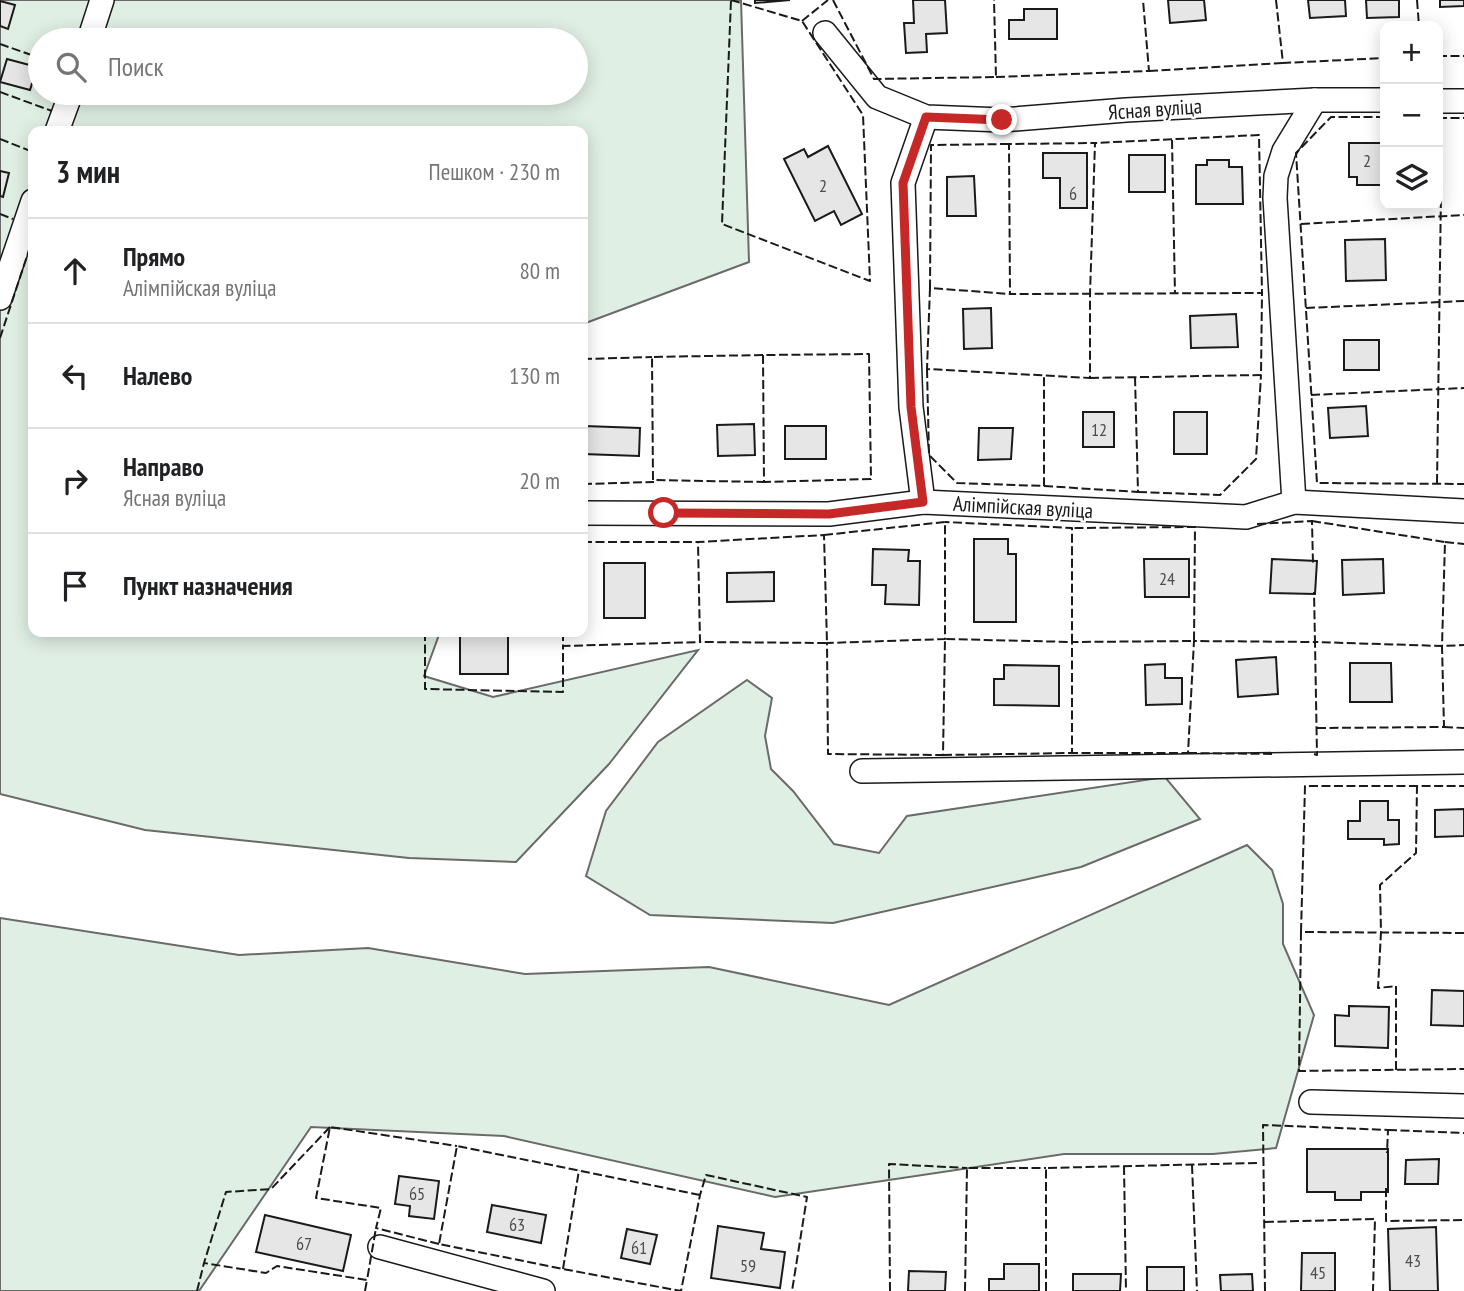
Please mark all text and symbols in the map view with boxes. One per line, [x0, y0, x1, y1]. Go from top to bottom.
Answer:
map controls [1380, 21, 1443, 210]
button: + [1380, 21, 1443, 84]
search box [28, 28, 588, 105]
icon: search [52, 48, 90, 86]
text: Поиск [108, 50, 164, 83]
button: − [1380, 84, 1443, 147]
street label: Ясная вуліца [1107, 92, 1203, 126]
route end [986, 104, 1017, 135]
button: layers [1380, 147, 1443, 210]
house number: 2 [1363, 149, 1371, 172]
text: 3 мин [56, 152, 120, 191]
text: Пешком · 230 m [429, 157, 560, 186]
house number: 2 [819, 174, 827, 197]
house number: 6 [1069, 182, 1077, 205]
text: Прямо [123, 240, 185, 273]
icon: ahead [56, 252, 94, 290]
text: 80 m [519, 256, 560, 285]
text: Алімпійская вуліца [123, 273, 276, 302]
icon: left [56, 357, 94, 395]
text: Налево [123, 359, 192, 392]
text: 130 m [509, 361, 560, 390]
house number: 12 [1091, 418, 1107, 441]
text: Направо [123, 450, 204, 483]
icon: right [56, 462, 94, 500]
text: 20 m [519, 466, 560, 495]
text: Ясная вуліца [123, 483, 226, 512]
street label: Алімпійская вуліца [952, 490, 1094, 524]
route start [648, 497, 679, 528]
icon: arrive [56, 567, 94, 605]
house number: 24 [1159, 567, 1175, 590]
text: Пункт назначения [123, 569, 293, 602]
house number: 65 [409, 1182, 425, 1205]
house number: 63 [509, 1213, 525, 1236]
house number: 67 [296, 1232, 312, 1255]
house number: 61 [631, 1236, 647, 1259]
house number: 43 [1405, 1249, 1421, 1272]
house number: 59 [740, 1254, 756, 1277]
house number: 45 [1310, 1261, 1326, 1284]

